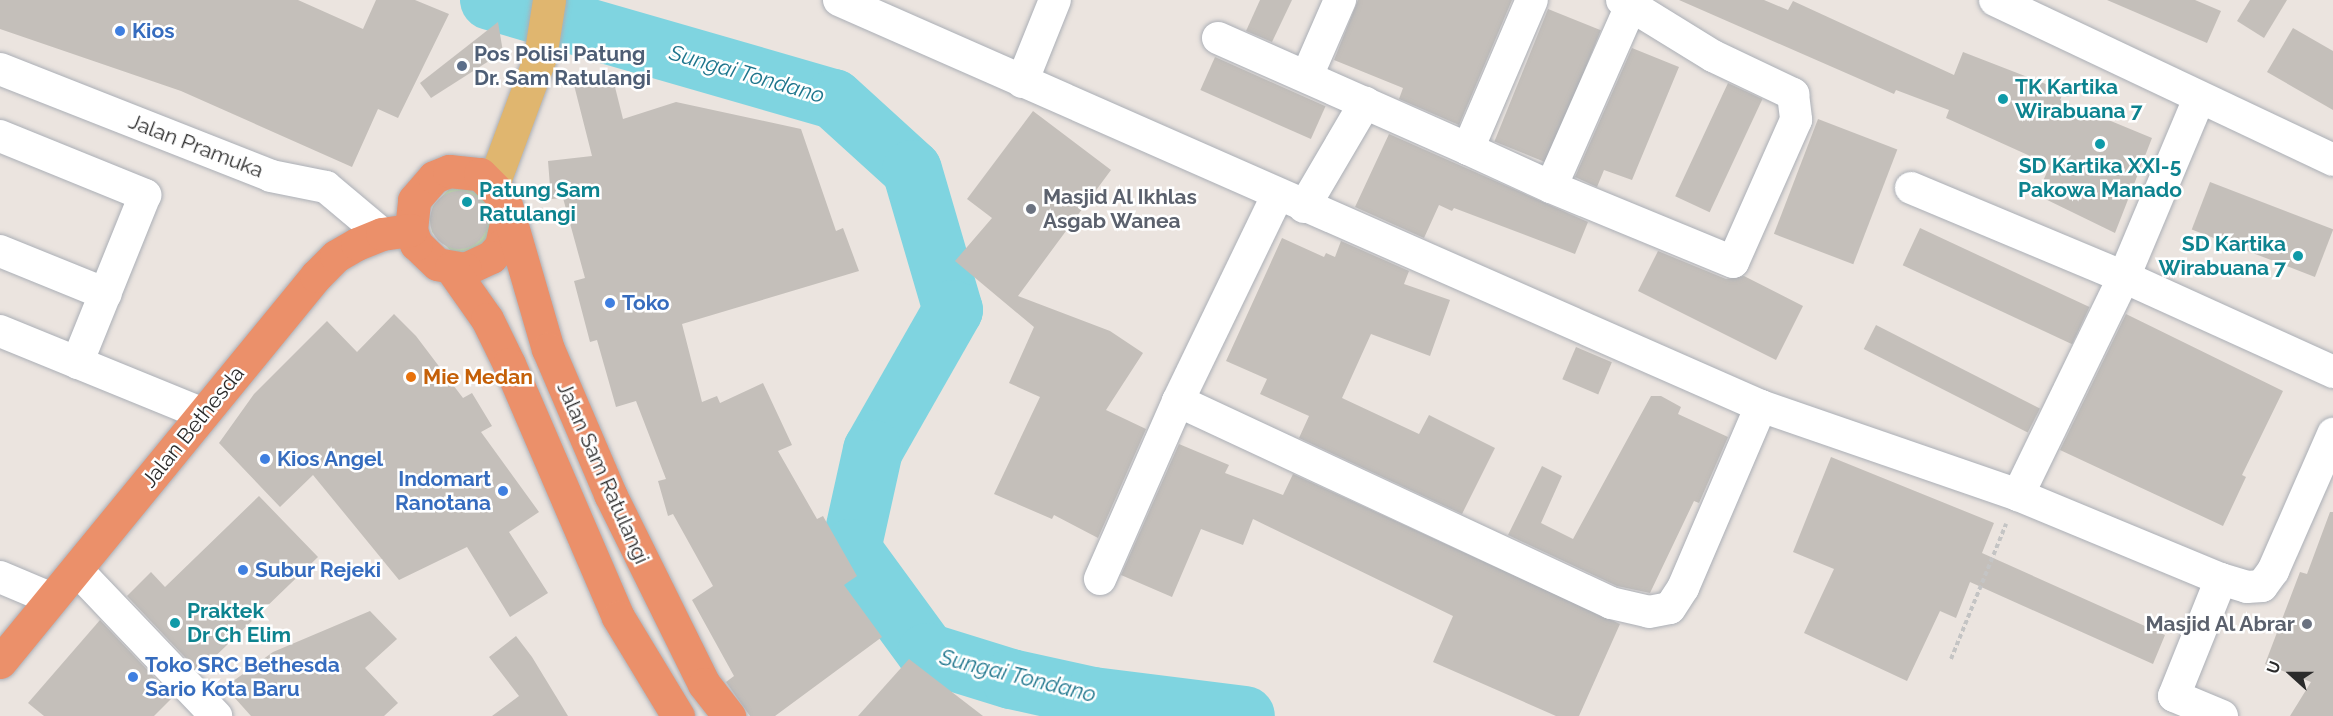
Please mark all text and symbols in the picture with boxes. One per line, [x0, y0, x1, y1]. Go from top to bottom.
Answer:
place label: Kios [132, 18, 175, 44]
marker: Kios [113, 24, 127, 38]
water label: Sungai Tondano [666, 39, 828, 109]
place label: Pos Polisi Patung Dr. Sam Ratulangi [474, 41, 651, 91]
marker: Pos Polisi Patung Dr. Sam Ratulangi [455, 59, 469, 73]
place label: TK Kartika Wirabuana 7 [2015, 74, 2142, 124]
marker: TK Kartika Wirabuana 7 [1996, 92, 2010, 106]
street label: Jalan Pramuka [125, 109, 267, 183]
marker: SD Kartika XXI-5 Pakowa Manado [2093, 137, 2107, 151]
place label: SD Kartika XXI-5 Pakowa Manado [2018, 153, 2182, 203]
place label: Patung Sam Ratulangi [479, 177, 600, 227]
place label: Masjid Al Ikhlas Asgab Wanea [1043, 184, 1198, 234]
marker: Patung Sam Ratulangi [460, 195, 474, 209]
marker: Masjid Al Ikhlas Asgab Wanea [1024, 202, 1038, 216]
place label: SD Kartika Wirabuana 7 [2159, 231, 2286, 281]
marker: SD Kartika Wirabuana 7 [2291, 249, 2305, 263]
place label: Toko [622, 290, 670, 316]
marker: Toko [603, 296, 617, 310]
street label: Jalan Bethesda [136, 361, 250, 493]
place label: Mie Medan [423, 364, 533, 390]
marker: Mie Medan [404, 370, 418, 384]
street label: Jalan Sam Ratulangi [552, 378, 654, 568]
place label: Kios Angel [277, 446, 384, 472]
marker: Kios Angel [258, 452, 272, 466]
place label: Indomart Ranotana [395, 466, 491, 516]
marker: Indomart Ranotana [496, 484, 510, 498]
place label: Subur Rejeki [255, 557, 382, 583]
marker: Subur Rejeki [236, 563, 250, 577]
place label: Praktek Dr Ch Elim [187, 598, 291, 648]
place label: Masjid Al Abrar [2144, 611, 2295, 637]
marker: Praktek Dr Ch Elim [168, 616, 182, 630]
marker: Masjid Al Abrar [2300, 617, 2314, 631]
water label: Sungai Tondano [937, 644, 1099, 708]
north arrow [2261, 644, 2321, 704]
place label: Toko SRC Bethesda Sario Kota Baru [145, 652, 340, 702]
text: U [2263, 658, 2285, 676]
marker: Toko SRC Bethesda Sario Kota Baru [126, 670, 140, 684]

